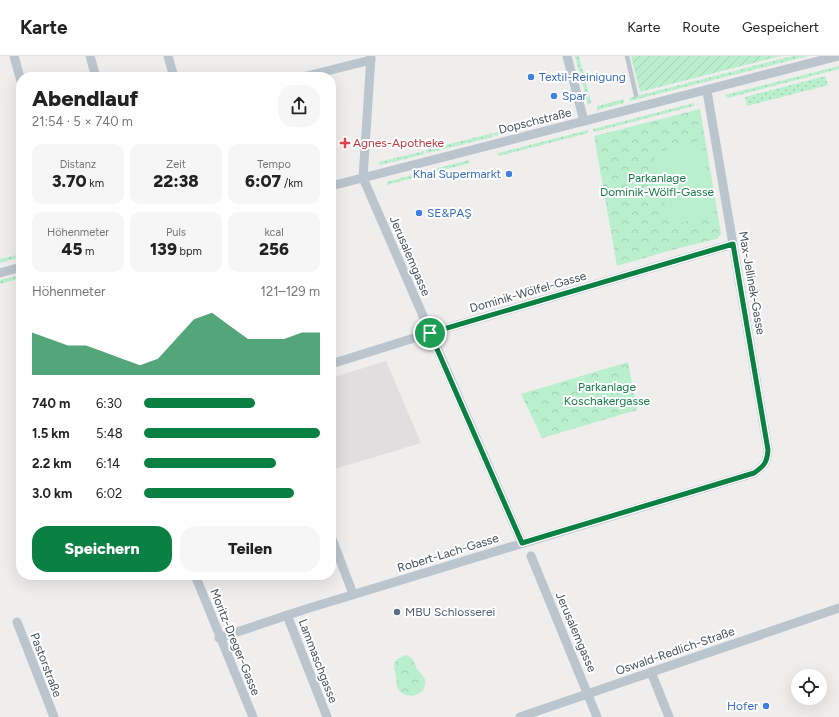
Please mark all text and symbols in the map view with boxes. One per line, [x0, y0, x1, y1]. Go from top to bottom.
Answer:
text: Karte [20, 16, 67, 39]
text: Karte [627, 19, 660, 36]
text: Route [682, 19, 720, 36]
text: Gespeichert [742, 19, 819, 36]
place label: Textil-Reinigung [539, 70, 626, 84]
marker: Textil-Reinigung [526, 72, 536, 82]
text: Abendlauf [32, 85, 138, 112]
button: share [278, 85, 320, 127]
place label: Spar [562, 89, 587, 103]
marker: Spar [549, 91, 559, 101]
street label: Dopschstraße [497, 105, 573, 137]
text: 21:54 · 5 × 740 m [32, 114, 133, 129]
place label: Agnes-Apotheke [353, 136, 445, 150]
marker: Agnes-Apotheke [340, 138, 350, 148]
text: Distanz [60, 158, 96, 171]
text: Zeit [166, 158, 186, 171]
text: Tempo [257, 158, 291, 171]
place label: Khal Supermarkt [413, 167, 501, 181]
marker: Khal Supermarkt [504, 169, 514, 179]
text: 3.70 [52, 171, 87, 191]
text: 22:38 [153, 171, 199, 191]
text: 6:07 [245, 171, 281, 191]
park label: Parkanlage Dominik-Wölfl-Gasse [600, 171, 715, 199]
text: km [87, 177, 104, 190]
text: /km [281, 177, 303, 190]
place label: SE&PAŞ [427, 206, 472, 220]
marker: SE&PAŞ [414, 208, 424, 218]
street label: Jerusalemgasse [387, 214, 433, 298]
text: Höhenmeter [47, 226, 109, 239]
text: Puls [166, 226, 186, 239]
text: kcal [264, 226, 284, 239]
street label: Max-Jellinek-Gasse [736, 230, 768, 336]
text: 45 [62, 239, 82, 259]
text: 139 [150, 239, 177, 259]
text: 256 [259, 239, 289, 259]
text: m [82, 245, 94, 258]
text: bpm [177, 245, 202, 258]
street label: Dominik-Wölfel-Gasse [468, 269, 588, 315]
text: Höhenmeter [32, 284, 105, 299]
text: 121–129 m [261, 284, 320, 299]
pin [413, 316, 447, 350]
icon: arrive [419, 322, 441, 344]
park label: Parkanlage Koschakergasse [564, 380, 651, 408]
text: 740 m [32, 396, 70, 411]
text: 6:30 [96, 396, 122, 411]
text: 1.5 km [32, 426, 70, 441]
text: 5:48 [96, 426, 123, 441]
text: 2.2 km [32, 456, 72, 471]
text: 6:14 [96, 456, 120, 471]
text: 3.0 km [32, 486, 72, 501]
text: 6:02 [96, 486, 122, 501]
button: Speichern [32, 526, 172, 572]
button: Teilen [180, 526, 320, 572]
street label: Robert-Lach-Gasse [396, 531, 501, 575]
street label: Moritz-Dreger-Gasse [207, 587, 263, 698]
street label: Jerusalemgasse [553, 590, 599, 674]
place label: MBU Schlosserei [405, 605, 495, 619]
marker: MBU Schlosserei [392, 607, 402, 617]
street label: Lammaschgasse [296, 617, 341, 705]
street label: Oswald-Redlich-Straße [614, 624, 737, 678]
street label: Pastorstraße [27, 631, 65, 700]
map controls [791, 669, 827, 705]
button: locate [791, 669, 827, 705]
place label: Hofer [727, 699, 758, 713]
marker: Hofer [761, 701, 771, 711]

